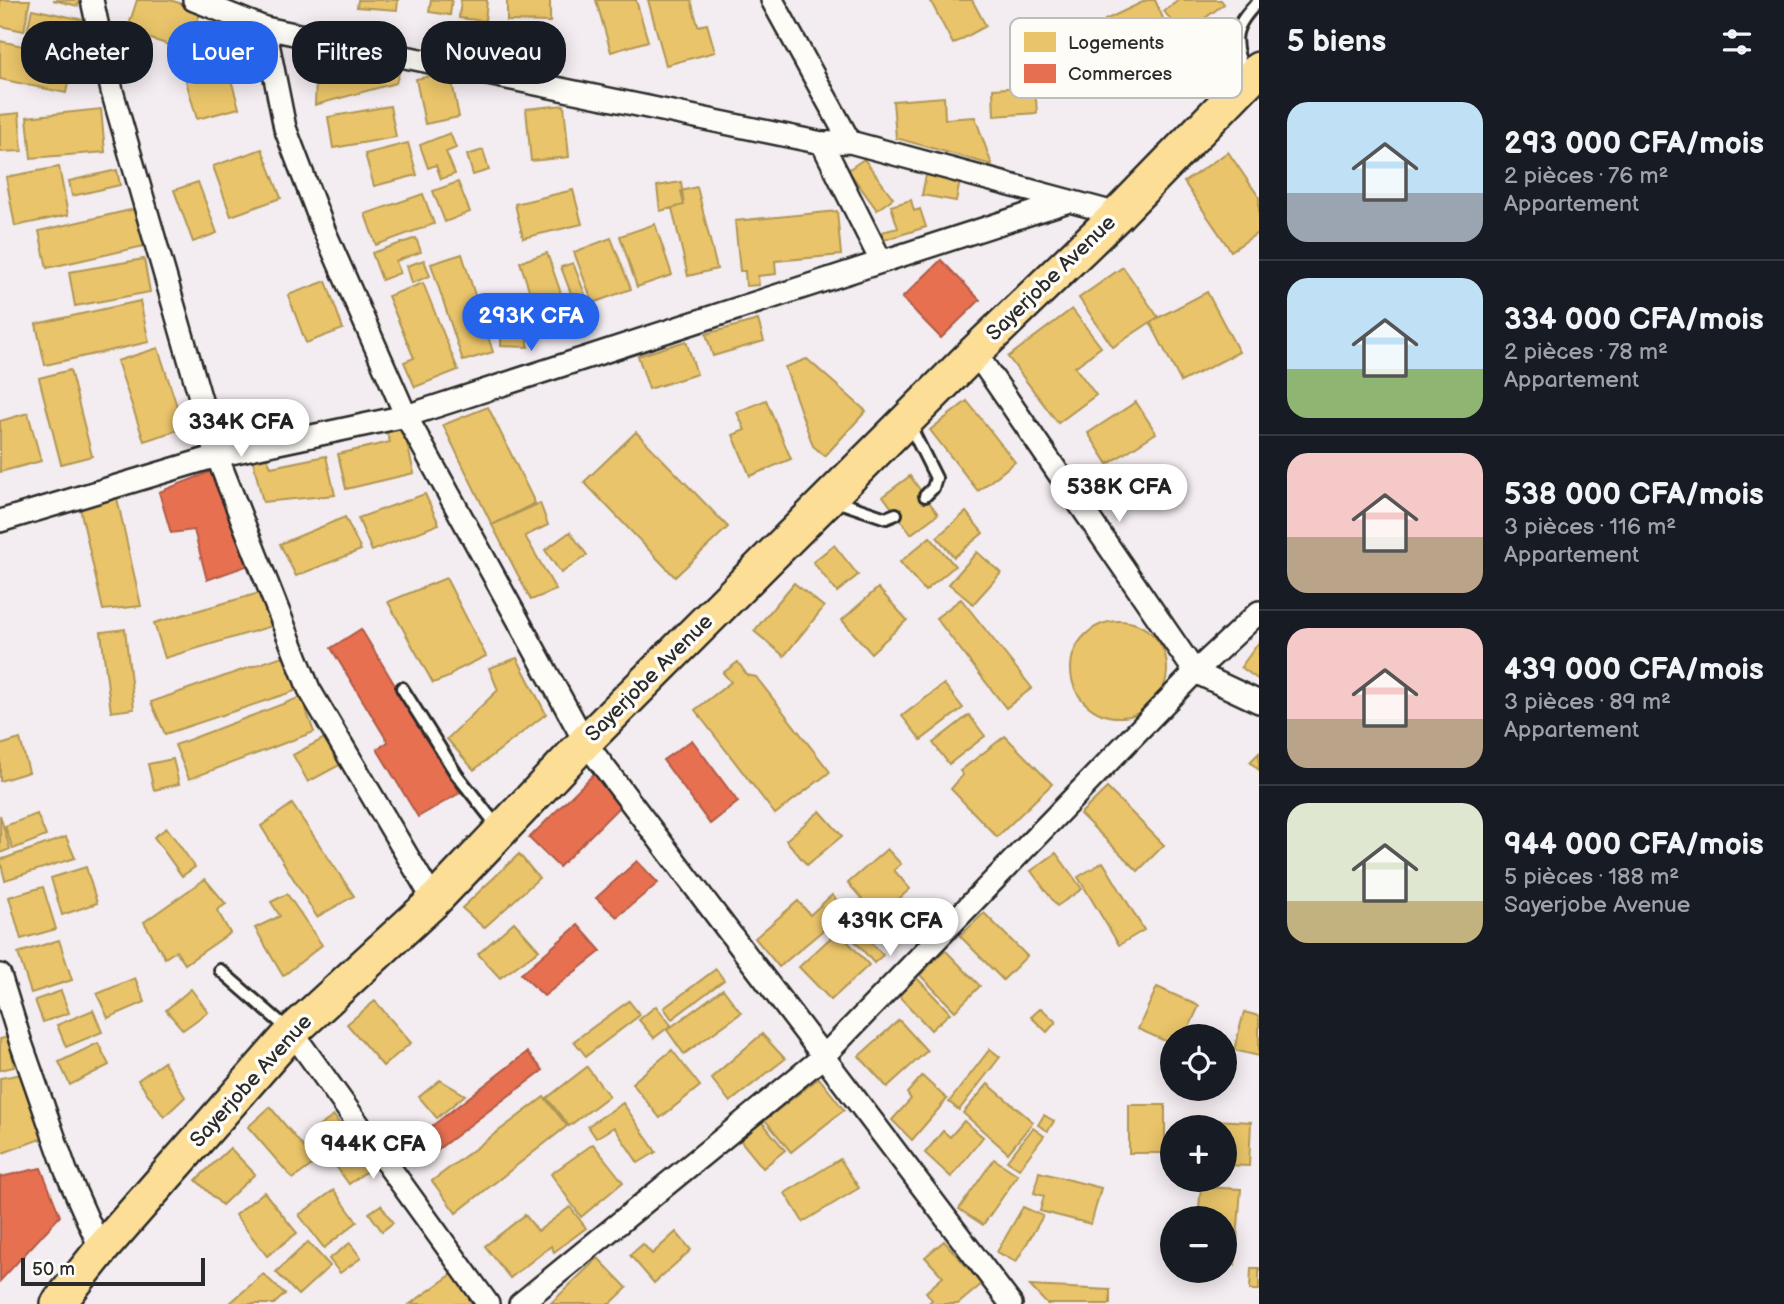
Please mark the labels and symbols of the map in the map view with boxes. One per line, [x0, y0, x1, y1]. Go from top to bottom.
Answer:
legend [1010, 18, 1242, 98]
text: Logements [1068, 32, 1164, 55]
text: Commerces [1068, 63, 1172, 86]
street label: Sayerjobe Avenue [981, 210, 1121, 346]
pin: 293K CFA [459, 294, 603, 353]
pin: 334K CFA [169, 400, 313, 459]
pin: 538K CFA [1047, 464, 1191, 524]
street label: Sayerjobe Avenue [580, 609, 718, 747]
pin: 439K CFA [818, 898, 962, 958]
street label: Sayerjobe Avenue [185, 1009, 317, 1153]
pin: 944K CFA [301, 1122, 445, 1181]
scale bar [21, 1255, 205, 1287]

